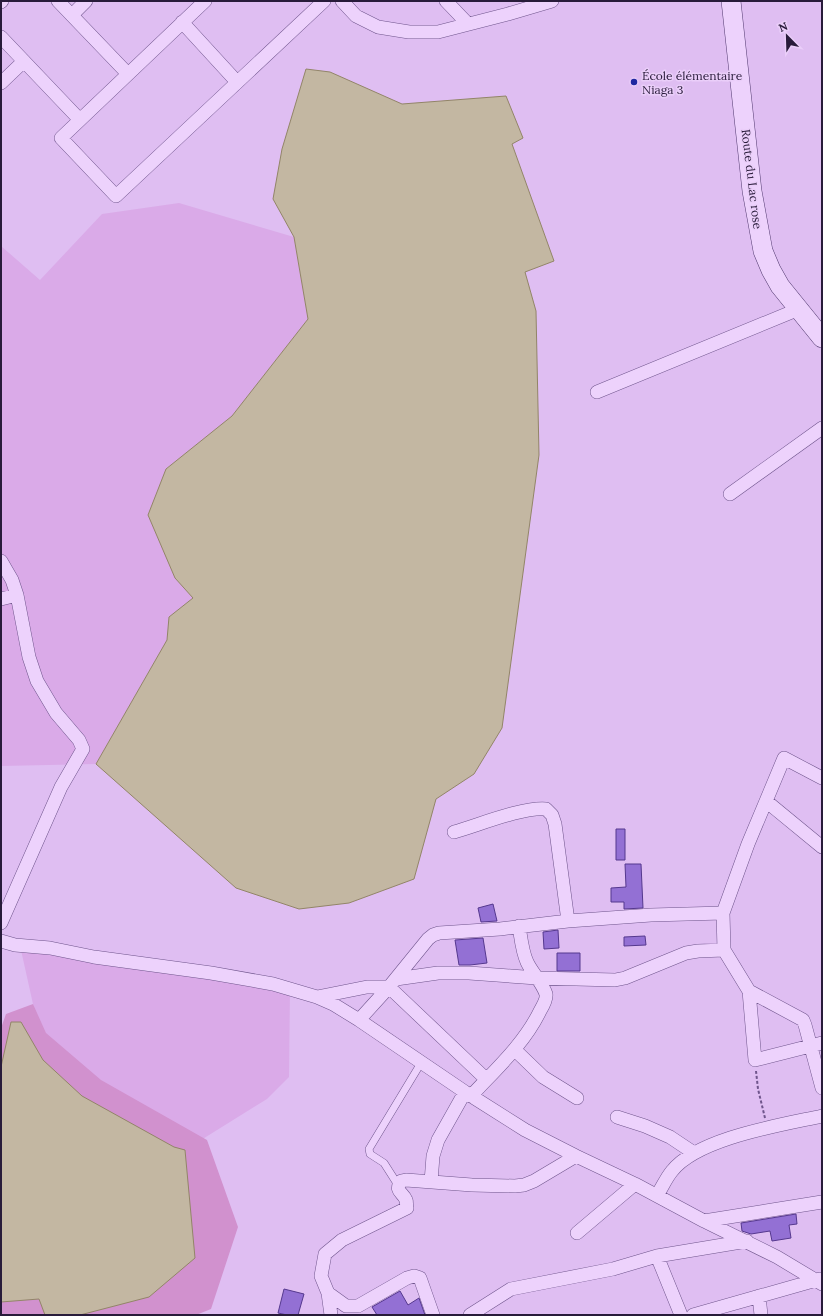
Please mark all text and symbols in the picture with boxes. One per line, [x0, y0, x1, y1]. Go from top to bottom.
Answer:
north arrow [767, 16, 807, 56]
text: N [776, 18, 790, 35]
place label: École élémentaire Niaga 3 [642, 68, 743, 97]
marker: École élémentaire Niaga 3 [629, 77, 639, 87]
street label: Route du Lac rose [738, 128, 766, 230]

